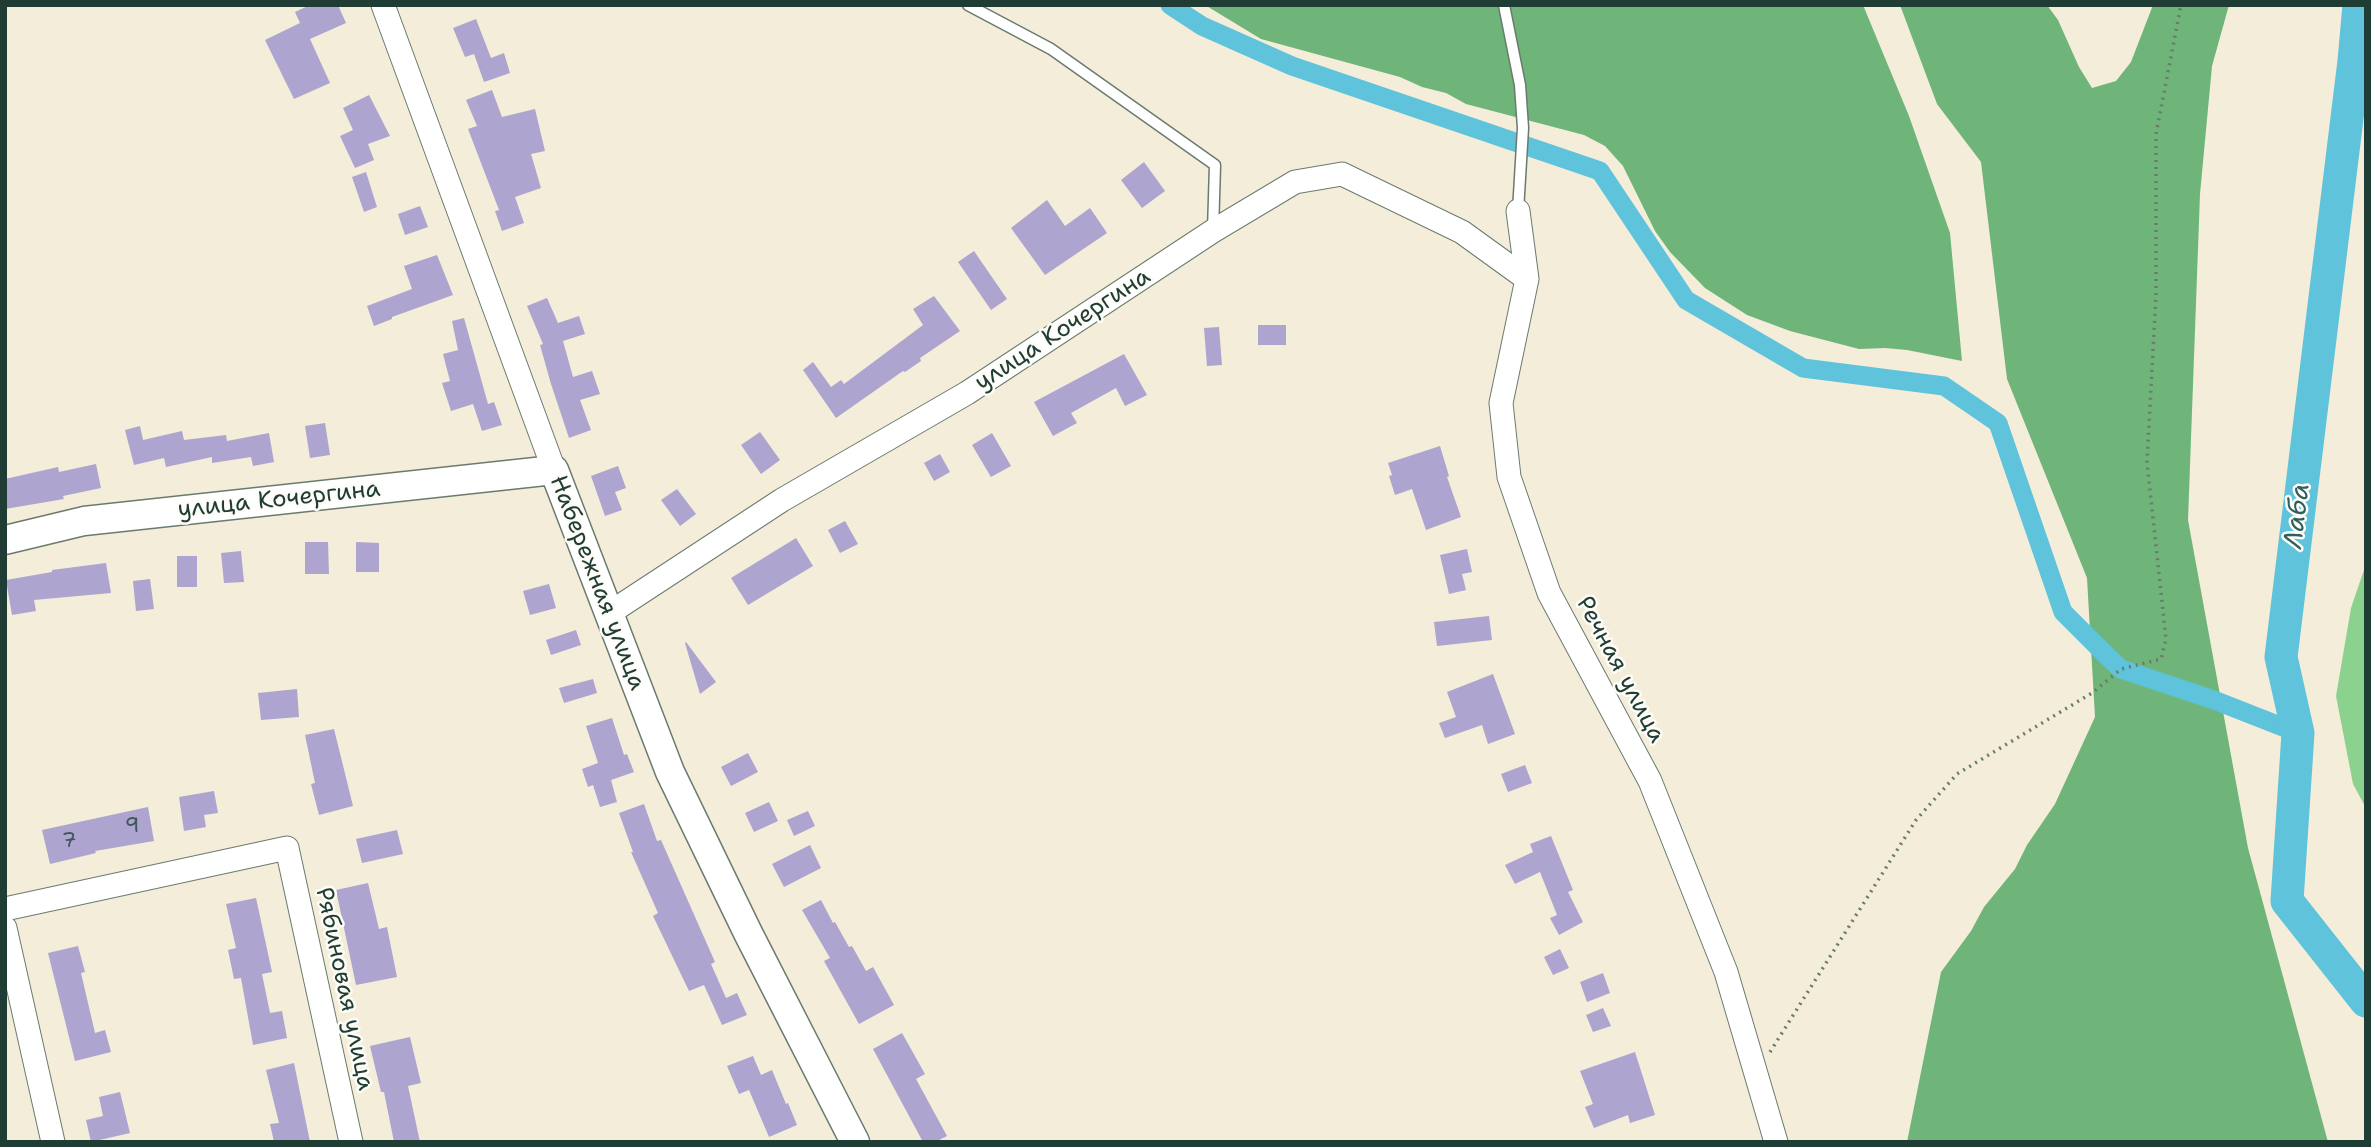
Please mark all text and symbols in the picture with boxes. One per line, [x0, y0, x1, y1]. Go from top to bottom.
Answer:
street label: улица Кочергина [970, 262, 1156, 398]
street label: Набережная улица [543, 472, 651, 694]
street label: улица Кочергина [176, 475, 382, 525]
water label: Лаба [2279, 482, 2317, 550]
street label: Речная улица [1569, 592, 1671, 748]
house number: 9 [125, 814, 139, 840]
house number: 7 [62, 829, 76, 855]
street label: Рябиновая улица [308, 885, 380, 1093]

